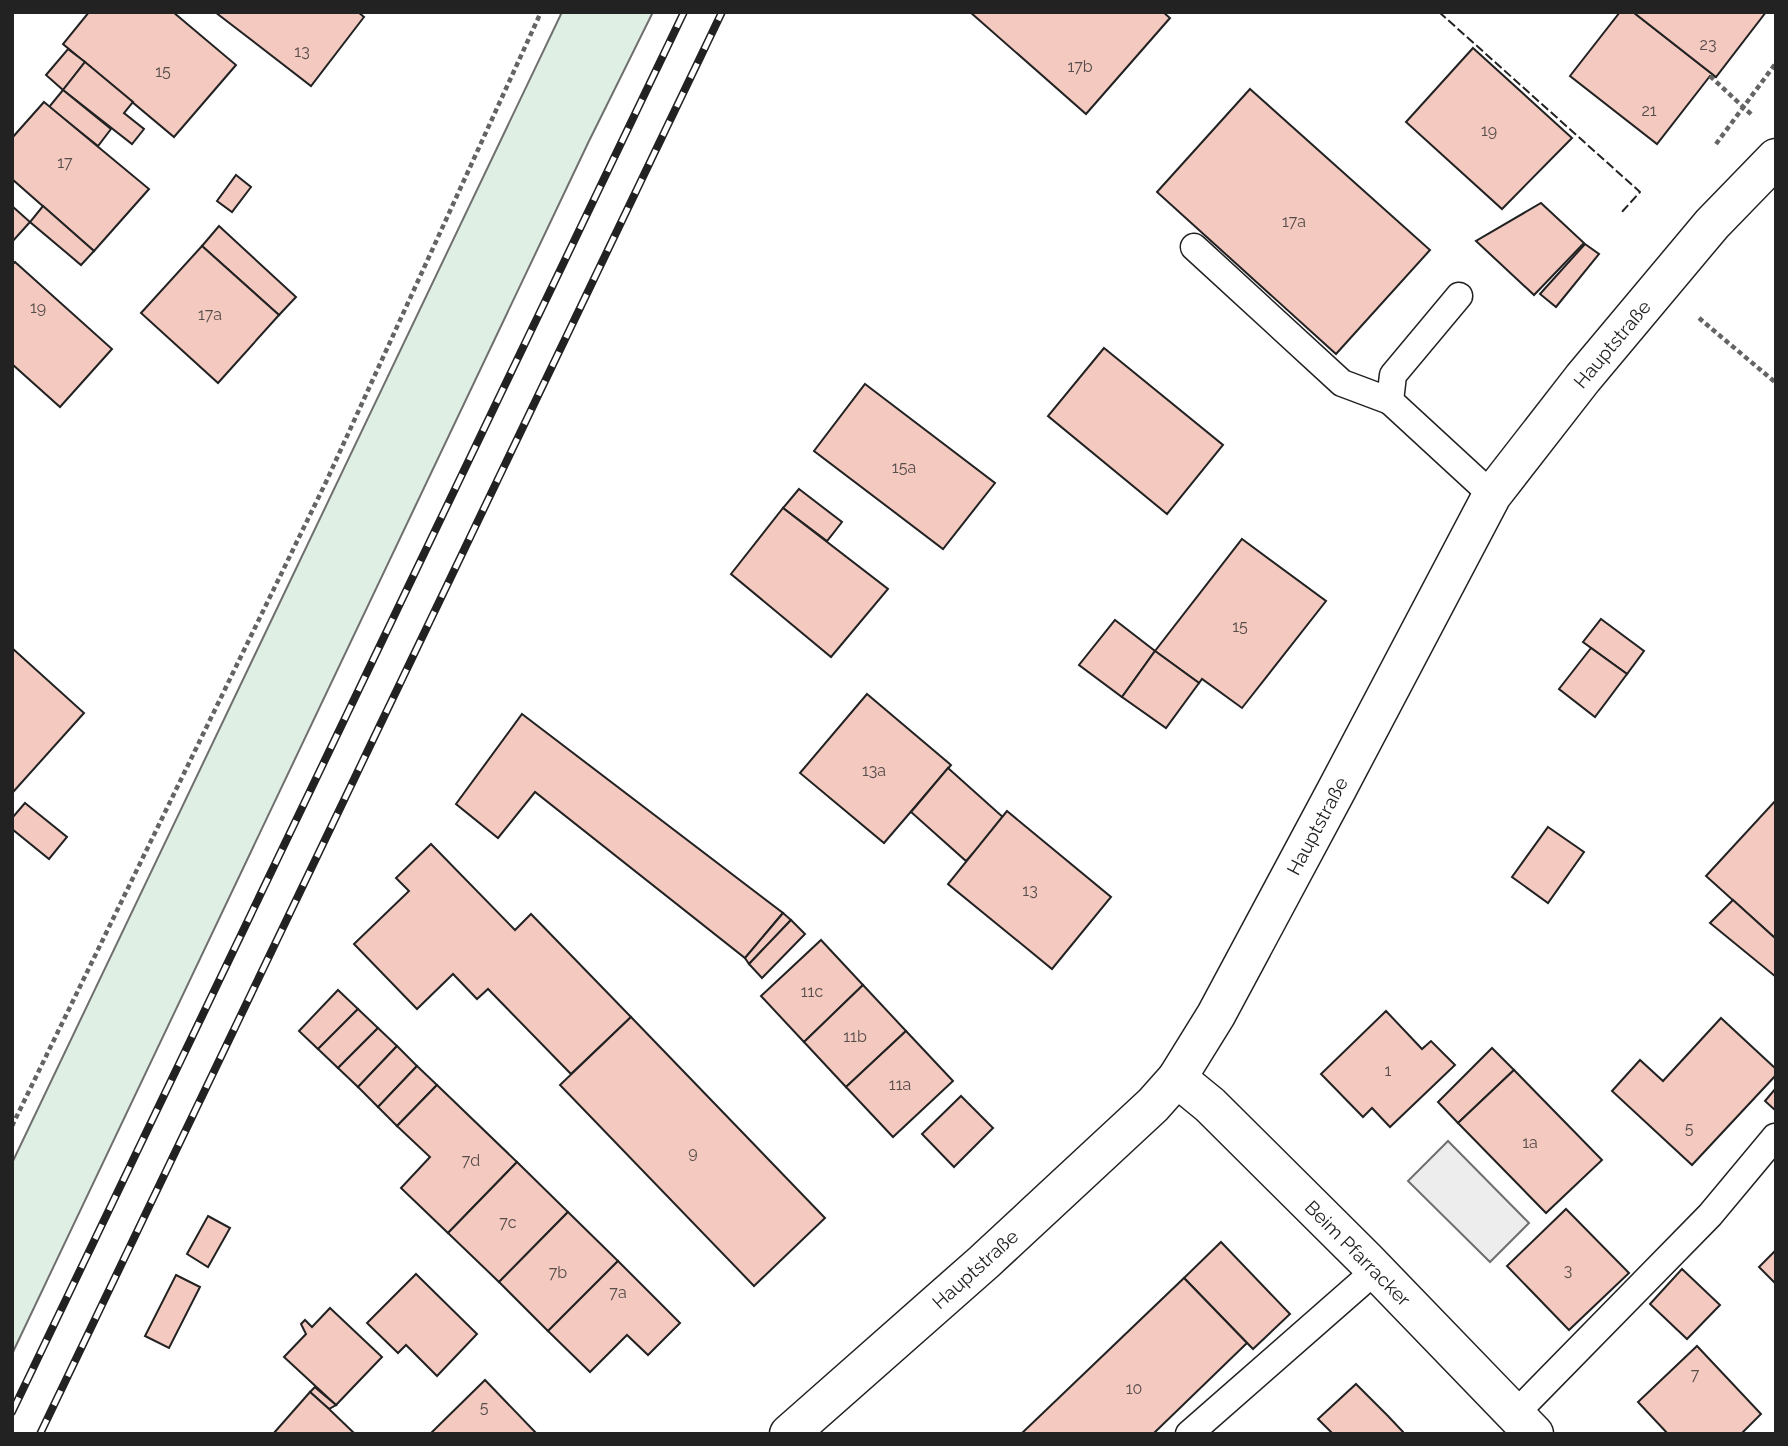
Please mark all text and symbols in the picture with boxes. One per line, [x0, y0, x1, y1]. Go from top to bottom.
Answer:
house number: 23 [1700, 35, 1716, 54]
house number: 13 [294, 42, 310, 61]
house number: 17b [1067, 57, 1093, 76]
house number: 15 [155, 62, 171, 81]
house number: 21 [1641, 101, 1657, 120]
house number: 19 [1481, 121, 1497, 140]
house number: 17 [57, 153, 73, 172]
house number: 17a [1282, 212, 1306, 231]
street label: Hauptstraße [1569, 296, 1655, 392]
house number: 19 [30, 298, 46, 317]
house number: 17a [198, 305, 222, 324]
house number: 15a [892, 458, 916, 477]
house number: 15 [1232, 617, 1248, 636]
house number: 13a [862, 761, 886, 780]
street label: Hauptstraße [1282, 773, 1352, 879]
house number: 13 [1022, 881, 1038, 900]
house number: 11c [801, 982, 823, 1001]
house number: 11b [843, 1027, 867, 1046]
house number: 1 [1385, 1061, 1392, 1080]
house number: 11a [889, 1075, 911, 1094]
house number: 5 [1685, 1119, 1694, 1138]
house number: 1a [1522, 1133, 1538, 1152]
house number: 9 [688, 1143, 698, 1162]
house number: 7d [462, 1151, 480, 1170]
street label: Beim Pfarracker [1301, 1196, 1416, 1311]
house number: 7c [499, 1213, 517, 1232]
street label: Hauptstraße [928, 1225, 1022, 1313]
house number: 3 [1564, 1261, 1572, 1280]
house number: 7b [549, 1263, 567, 1282]
house number: 7a [609, 1283, 627, 1302]
house number: 7 [1691, 1365, 1700, 1384]
house number: 10 [1126, 1379, 1142, 1398]
house number: 5 [480, 1398, 489, 1417]

